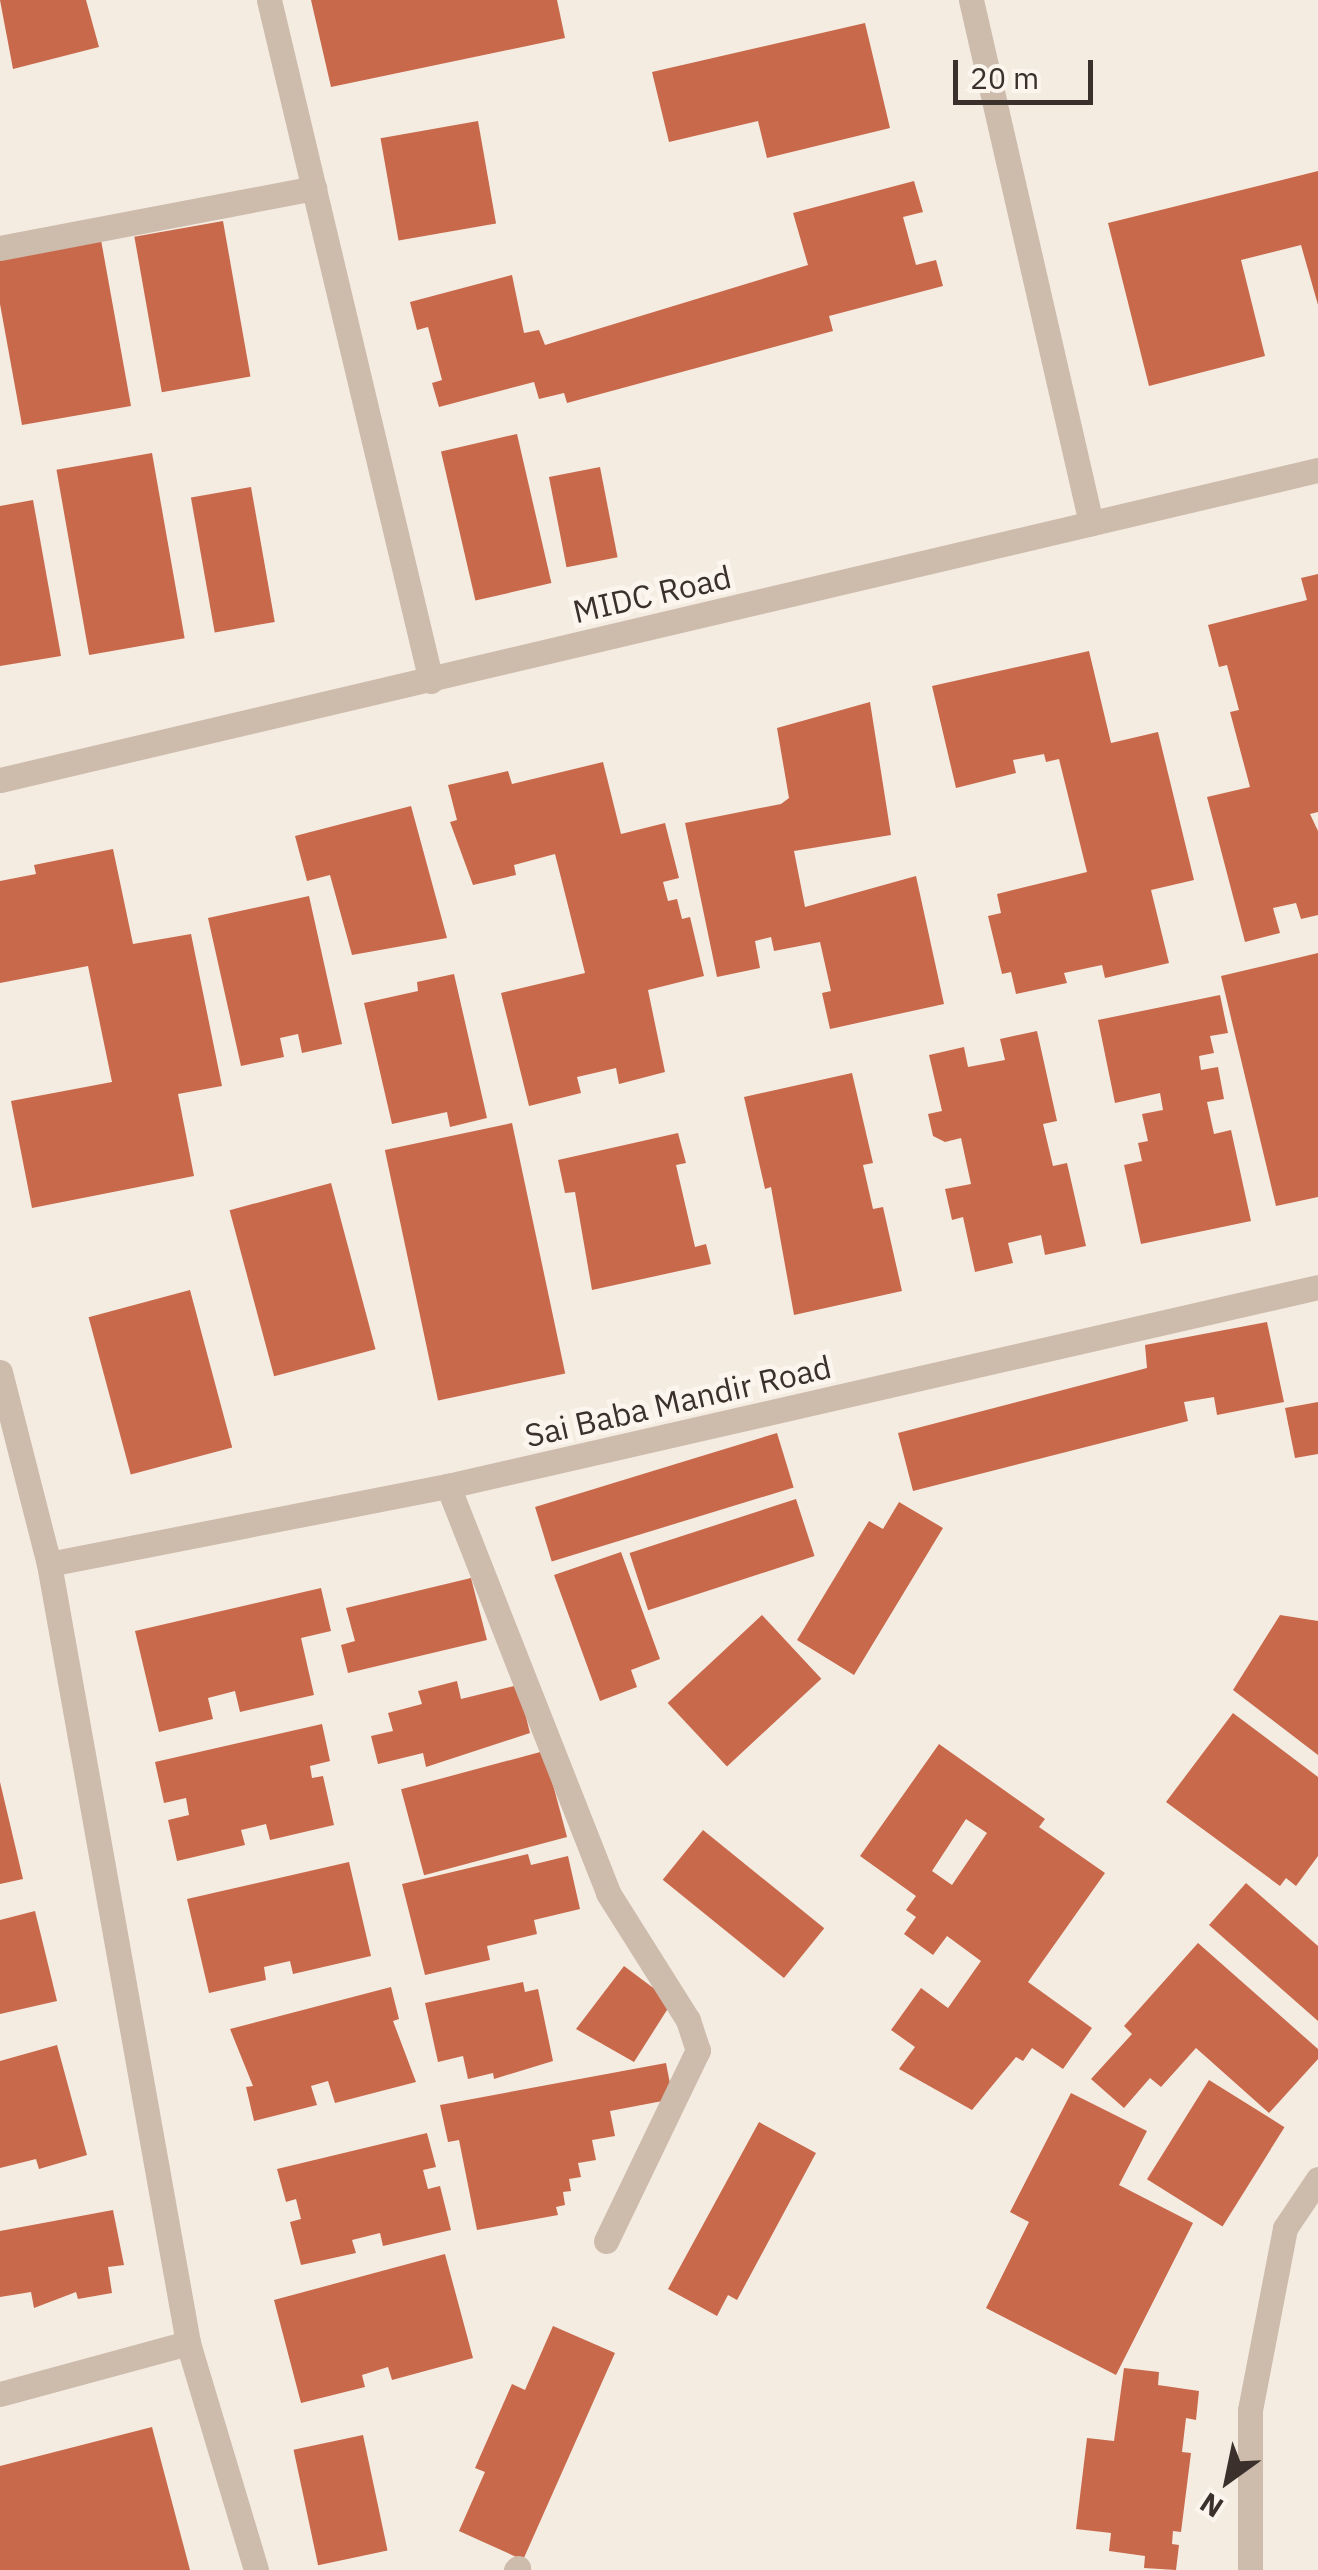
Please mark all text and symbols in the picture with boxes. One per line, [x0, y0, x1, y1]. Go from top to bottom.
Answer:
scale bar [958, 40, 1098, 102]
text: 20 m [970, 58, 1039, 97]
street label: MIDC Road [569, 557, 735, 631]
street label: Sai Baba Mandir Road [521, 1347, 835, 1455]
north arrow [1178, 2430, 1278, 2530]
text: N [1193, 2485, 1230, 2527]

